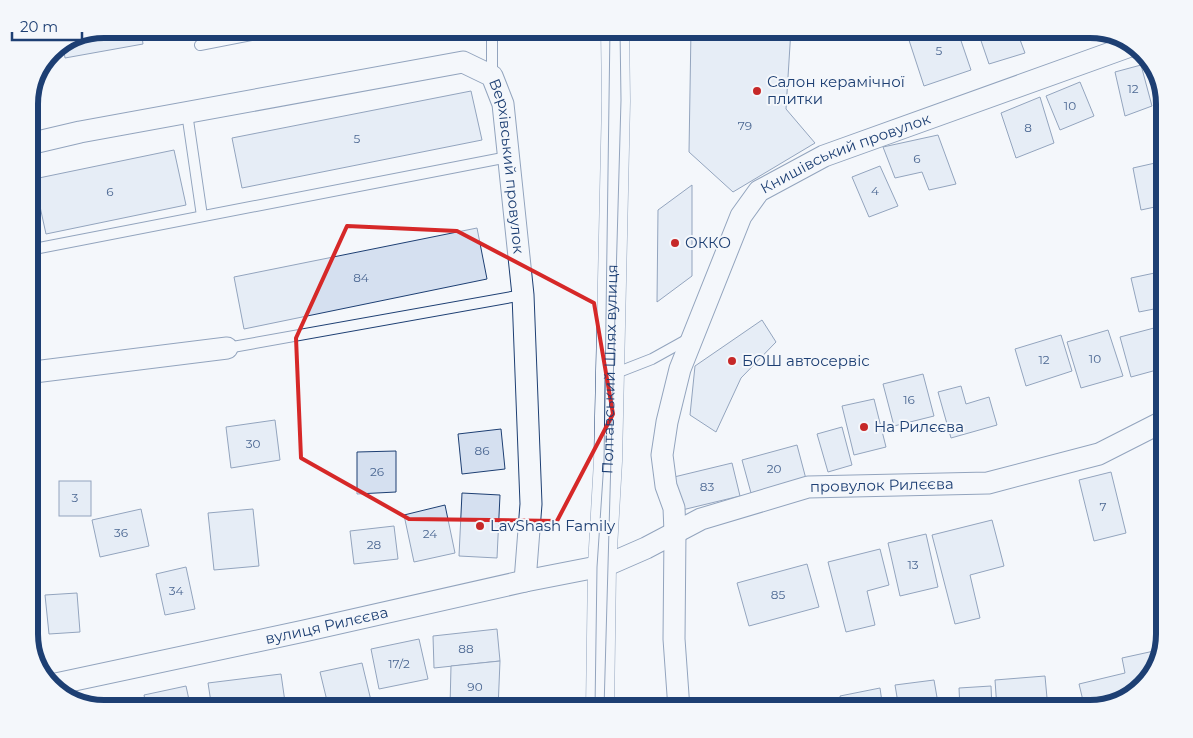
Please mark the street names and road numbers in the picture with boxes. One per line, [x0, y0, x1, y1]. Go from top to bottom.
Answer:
street label: Верхівський провулок [485, 76, 529, 255]
street label: Книшівський провулок [757, 108, 933, 197]
street label: Полтавський Шлях вулиця [597, 264, 621, 475]
street label: провулок Рилєєва [810, 474, 954, 496]
street label: вулиця Рилєєва [263, 602, 390, 648]

